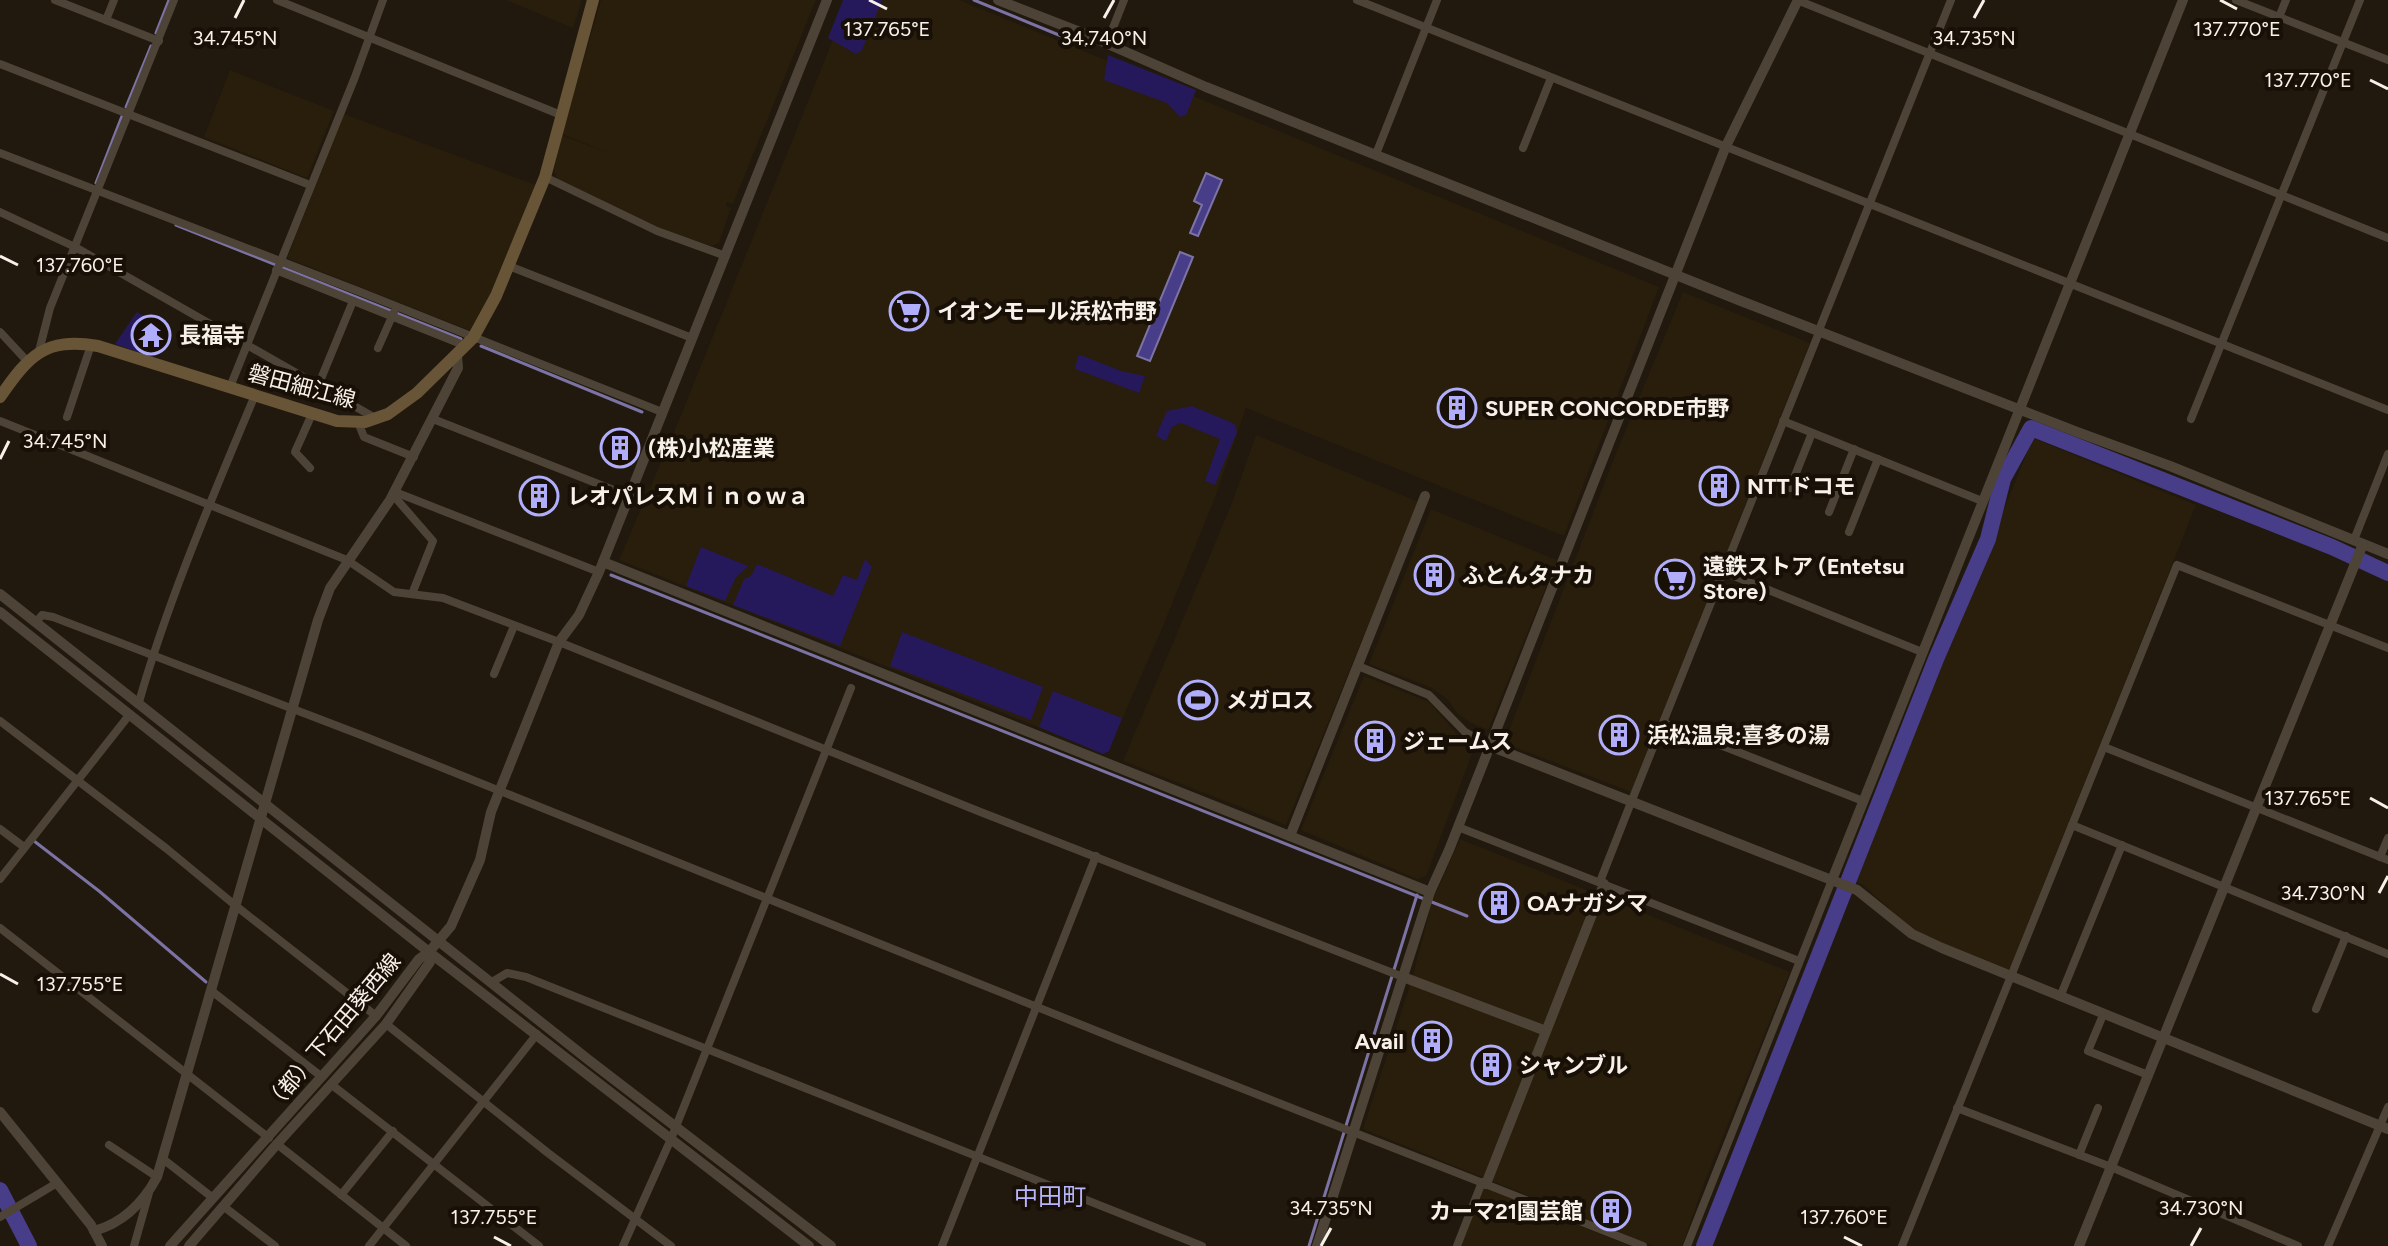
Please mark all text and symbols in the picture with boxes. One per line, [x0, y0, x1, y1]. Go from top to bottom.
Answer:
text: 137.765°E [844, 17, 930, 41]
text: 137.770°E [2193, 17, 2281, 41]
text: 34.745°N [193, 26, 277, 50]
text: 34.740°N [1061, 26, 1147, 50]
text: 34.735°N [1932, 26, 2016, 50]
text: 137.770°E [2264, 68, 2352, 92]
text: 137.760°E [36, 253, 124, 277]
supermarket icon: イオンモール浜松市野 [888, 290, 930, 332]
place label: イオンモール浜松市野 [937, 298, 1157, 325]
temple icon: 長福寺 [130, 314, 172, 356]
place label: 長福寺 [179, 322, 245, 349]
street label: 磐田細江線 [245, 359, 358, 414]
building icon: SUPER CONCORDE市野 [1436, 387, 1478, 429]
place label: SUPER CONCORDE市野 [1485, 395, 1730, 422]
building icon: (株)小松産業 [599, 427, 641, 469]
text: 34.745°N [23, 429, 107, 453]
place label: (株)小松産業 [648, 435, 775, 462]
building icon: NTTドコモ [1698, 465, 1740, 507]
place label: NTTドコモ [1747, 473, 1856, 500]
building icon: レオパレスＭｉｎｏｗａ [518, 475, 560, 517]
place label: レオパレスＭｉｎｏｗａ [567, 483, 809, 510]
place label: 遠鉄ストア (Entetsu Store) [1703, 553, 1905, 605]
building icon: ふとんタナカ [1413, 554, 1455, 596]
supermarket icon: 遠鉄ストア (Entetsu Store) [1654, 558, 1696, 600]
place label: ふとんタナカ [1462, 562, 1594, 589]
sports icon: メガロス [1177, 679, 1219, 721]
place label: メガロス [1226, 687, 1314, 714]
building icon: 浜松温泉;喜多の湯 [1598, 714, 1640, 756]
building icon: ジェームス [1354, 720, 1396, 762]
place label: 浜松温泉;喜多の湯 [1647, 722, 1830, 749]
place label: ジェームス [1403, 728, 1512, 755]
text: 137.765°E [2265, 786, 2351, 810]
text: 34.730°N [2281, 881, 2365, 905]
building icon: OAナガシマ [1478, 882, 1520, 924]
place label: OAナガシマ [1527, 890, 1648, 917]
street label: （都）下石田葵西線 [258, 948, 406, 1117]
text: 137.755°E [37, 972, 124, 996]
building icon: Avail [1411, 1020, 1453, 1062]
place label: Avail [1354, 1028, 1404, 1055]
building icon: シャンブル [1470, 1044, 1512, 1086]
place label: シャンブル [1519, 1052, 1628, 1079]
district label: 中田町 [1014, 1182, 1086, 1211]
building icon: カーマ21園芸館 [1590, 1190, 1632, 1232]
text: 34.735°N [1289, 1196, 1373, 1220]
text: 34.730°N [2159, 1196, 2243, 1220]
place label: カーマ21園芸館 [1429, 1198, 1583, 1225]
text: 137.755°E [451, 1205, 538, 1229]
text: 137.760°E [1800, 1205, 1888, 1229]

